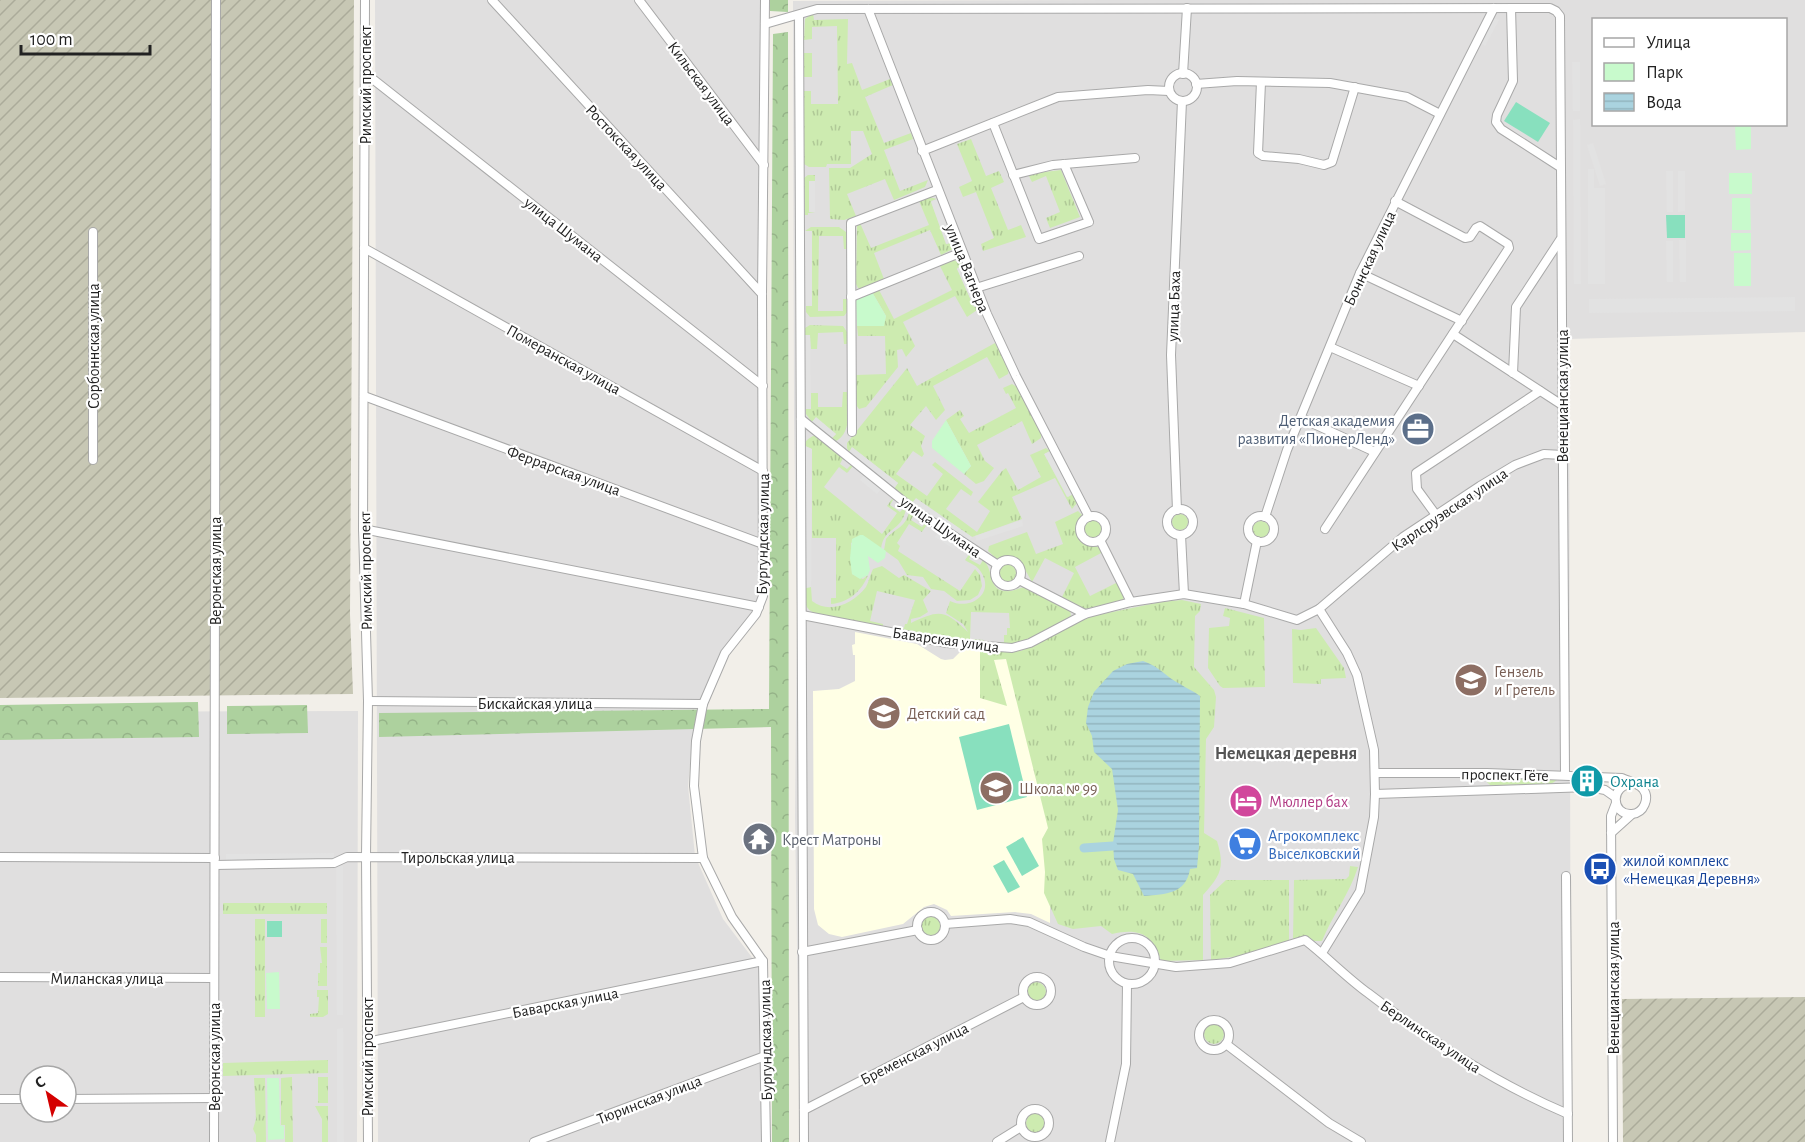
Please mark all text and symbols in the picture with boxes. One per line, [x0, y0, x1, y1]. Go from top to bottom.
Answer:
scale bar [21, 18, 150, 56]
legend [1592, 18, 1787, 126]
street label: Римский проспект [358, 25, 374, 144]
text: 100 m [30, 31, 73, 49]
text: Улица [1646, 34, 1691, 52]
street label: Кильская улица [664, 39, 738, 129]
text: Парк [1646, 64, 1684, 82]
text: Вода [1646, 94, 1682, 112]
street label: Ростокская улица [582, 102, 670, 194]
street label: улица Шумана [520, 194, 606, 266]
street label: Боннская улица [1341, 209, 1400, 309]
street label: улица Вагнера [941, 221, 992, 315]
street label: улица Баха [1165, 270, 1184, 343]
street label: Сорбоннская улица [86, 283, 103, 409]
street label: Померанская улица [503, 322, 623, 399]
street label: Венецианская улица [1555, 329, 1572, 463]
office icon: Детская академия развития «ПионерЛенд» [1400, 411, 1436, 447]
place label: Детская академия развития «ПионерЛенд» [1237, 413, 1395, 447]
street label: Феррарская улица [504, 443, 623, 500]
street label: Карлсруэвская улица [1389, 465, 1511, 555]
street label: Бургундская улица [754, 473, 773, 595]
street label: улица Шумана [896, 492, 984, 561]
street label: Римский проспект [357, 511, 375, 631]
street label: Веронская улица [208, 516, 225, 626]
street label: Баварская улица [891, 625, 1000, 656]
school or university icon: Гензель и Гретель [1453, 662, 1489, 698]
place label: Гензель и Гретель [1494, 664, 1555, 698]
school or university icon: Детский сад [866, 695, 902, 731]
street label: Бискайская улица [477, 696, 593, 713]
place label: Детский сад [907, 706, 985, 722]
district label: Немецкая деревня [1215, 745, 1357, 763]
building icon: Охрана [1569, 763, 1605, 799]
street label: проспект Гёте [1461, 766, 1549, 784]
school or university icon: Школа № 99 [978, 770, 1014, 806]
place label: Охрана [1610, 774, 1659, 790]
place label: Школа № 99 [1019, 781, 1098, 797]
hotel icon: Мюллер бах [1228, 783, 1264, 819]
place label: Мюллер бах [1269, 794, 1348, 810]
temple icon: Крест Матроны [741, 821, 777, 857]
supermarket icon: Агрокомплекс Выселковский [1227, 826, 1263, 862]
place label: Агрокомплекс Выселковский [1268, 828, 1360, 862]
place label: Крест Матроны [782, 832, 881, 848]
street label: Тирольская улица [401, 850, 515, 867]
bus stop icon: жилой комплекс «Немецкая Деревня» [1582, 851, 1618, 887]
place label: жилой комплекс «Немецкая Деревня» [1623, 853, 1760, 887]
street label: Венецианская улица [1606, 921, 1623, 1055]
street label: Миланская улица [50, 971, 164, 988]
street label: Бургундская улица [757, 979, 776, 1101]
street label: Баварская улица [511, 985, 620, 1022]
street label: Римский проспект [360, 997, 376, 1116]
street label: Берлинская улица [1377, 997, 1484, 1077]
street label: Веронская улица [207, 1002, 224, 1112]
street label: Бременская улица [858, 1020, 972, 1089]
north arrow [18, 1064, 78, 1124]
text: С [32, 1073, 48, 1092]
street label: Тюринская улица [595, 1073, 704, 1128]

